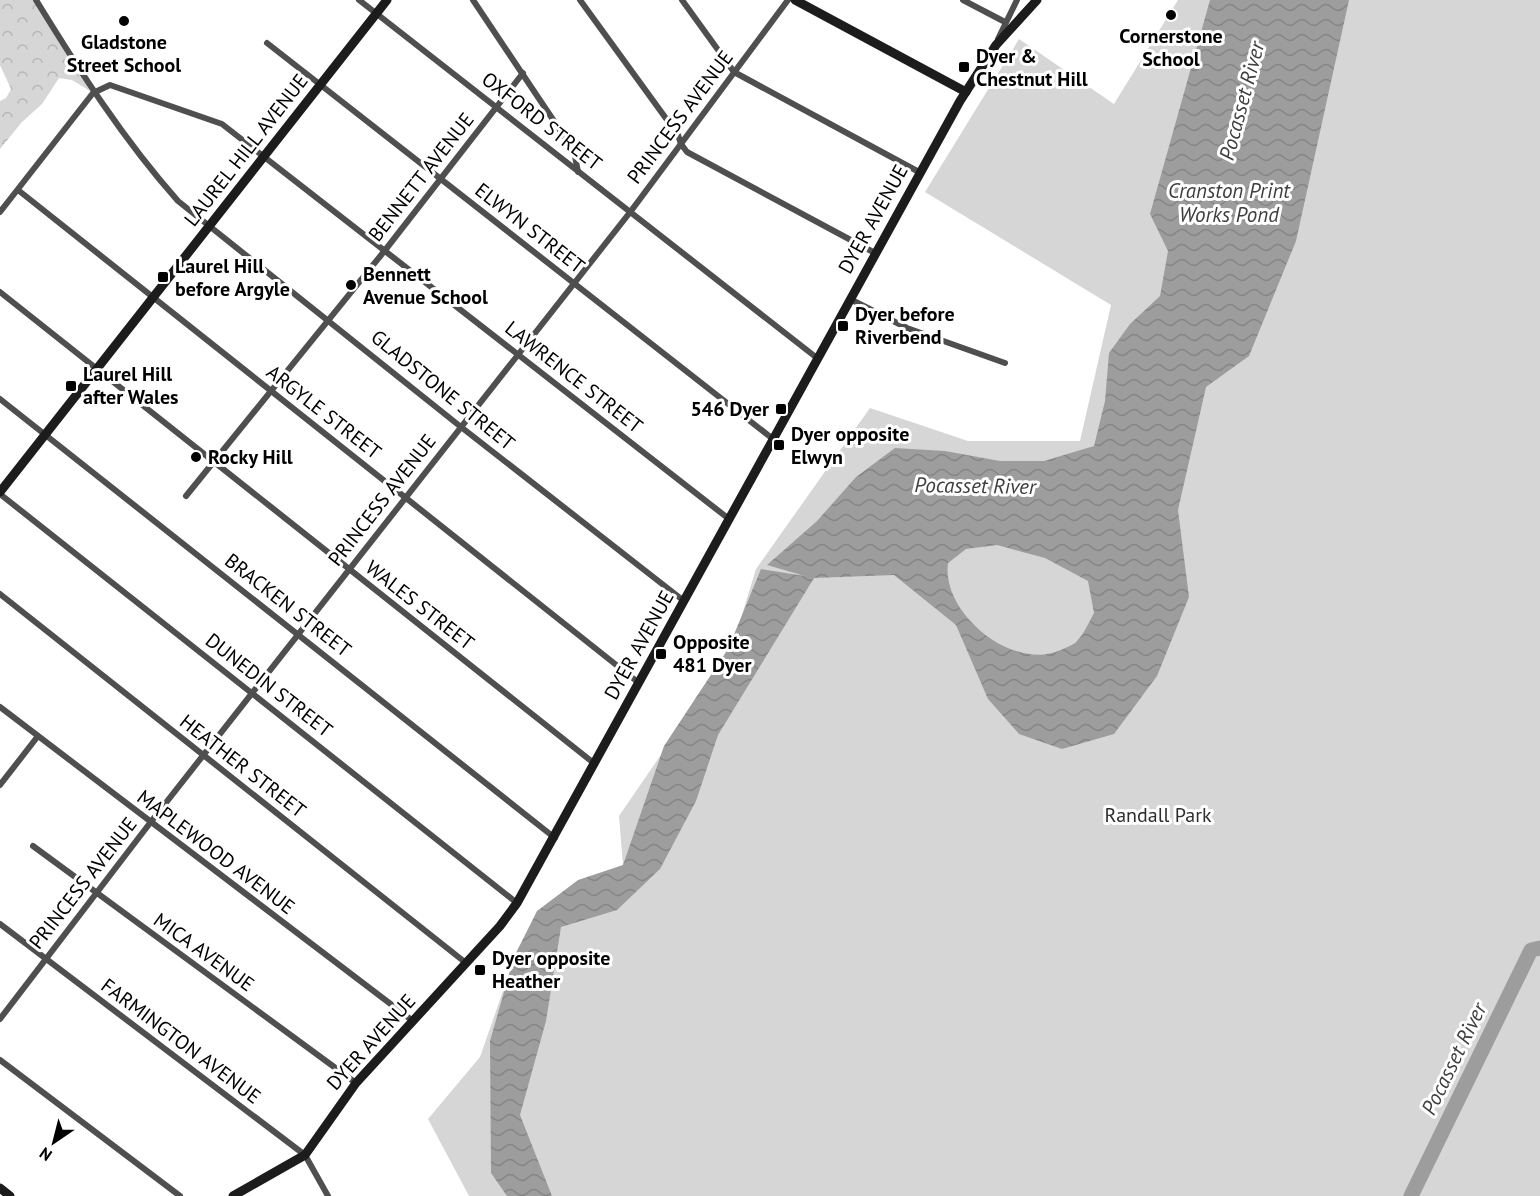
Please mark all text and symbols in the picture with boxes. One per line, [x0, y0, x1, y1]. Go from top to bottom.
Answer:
marker: Cornerstone School [1164, 8, 1178, 22]
marker: Gladstone Street School [117, 14, 131, 28]
place label: Cornerstone School [1119, 23, 1223, 72]
place label: Gladstone Street School [67, 29, 181, 78]
water label: Pocasset River [1213, 37, 1271, 163]
place label: Dyer & Chestnut Hill [976, 43, 1088, 92]
street label: PRINCESS AVENUE [621, 45, 739, 189]
marker: Dyer & Chestnut Hill [957, 60, 971, 74]
street label: OXFORD STREET [477, 66, 607, 176]
street label: LAUREL HILL AVENUE [178, 68, 314, 232]
street label: BENNETT AVENUE [363, 107, 479, 247]
street label: DYER AVENUE [832, 160, 914, 278]
street label: ELWYN STREET [470, 177, 590, 279]
water label: Cranston Print Works Pond [1168, 177, 1291, 228]
place label: Laurel Hill before Argyle [175, 253, 290, 302]
place label: Bennett Avenue School [363, 261, 488, 310]
marker: Laurel Hill before Argyle [156, 270, 170, 284]
marker: Bennett Avenue School [344, 278, 358, 292]
place label: Dyer before Riverbend [855, 301, 955, 350]
street label: LAWRENCE STREET [500, 315, 648, 439]
marker: Dyer before Riverbend [836, 319, 850, 333]
street label: GLADSTONE STREET [366, 324, 520, 456]
street label: ARGYLE STREET [261, 359, 387, 465]
place label: Laurel Hill after Wales [83, 361, 178, 410]
marker: Laurel Hill after Wales [64, 379, 78, 393]
place label: 546 Dyer [691, 396, 769, 422]
marker: 546 Dyer [774, 402, 788, 416]
place label: Dyer opposite Elwyn [791, 421, 909, 470]
street label: PRINCESS AVENUE [322, 429, 442, 571]
marker: Dyer opposite Elwyn [772, 438, 786, 452]
place label: Rocky Hill [208, 444, 293, 470]
marker: Rocky Hill [189, 450, 203, 464]
water label: Pocasset River [914, 471, 1038, 500]
street label: BRACKEN STREET [219, 547, 357, 663]
street label: WALES STREET [360, 554, 480, 656]
street label: DYER AVENUE [598, 586, 680, 704]
street label: DUNEDIN STREET [200, 627, 338, 743]
place label: Opposite 481 Dyer [673, 629, 751, 678]
marker: Opposite 481 Dyer [654, 647, 668, 661]
street label: HEATHER STREET [175, 709, 311, 823]
street label: MAPLEWOOD AVENUE [132, 784, 300, 920]
park label: Randall Park [1104, 802, 1212, 828]
street label: PRINCESS AVENUE [23, 812, 143, 954]
street label: MICA AVENUE [149, 907, 259, 997]
place label: Dyer opposite Heather [492, 945, 610, 994]
marker: Dyer opposite Heather [473, 963, 487, 977]
street label: FARMINGTON AVENUE [96, 972, 266, 1110]
street label: DYER AVENUE [321, 988, 421, 1096]
water label: Pocasset River [1415, 996, 1493, 1119]
north arrow [24, 1112, 84, 1172]
text: N [35, 1143, 55, 1165]

